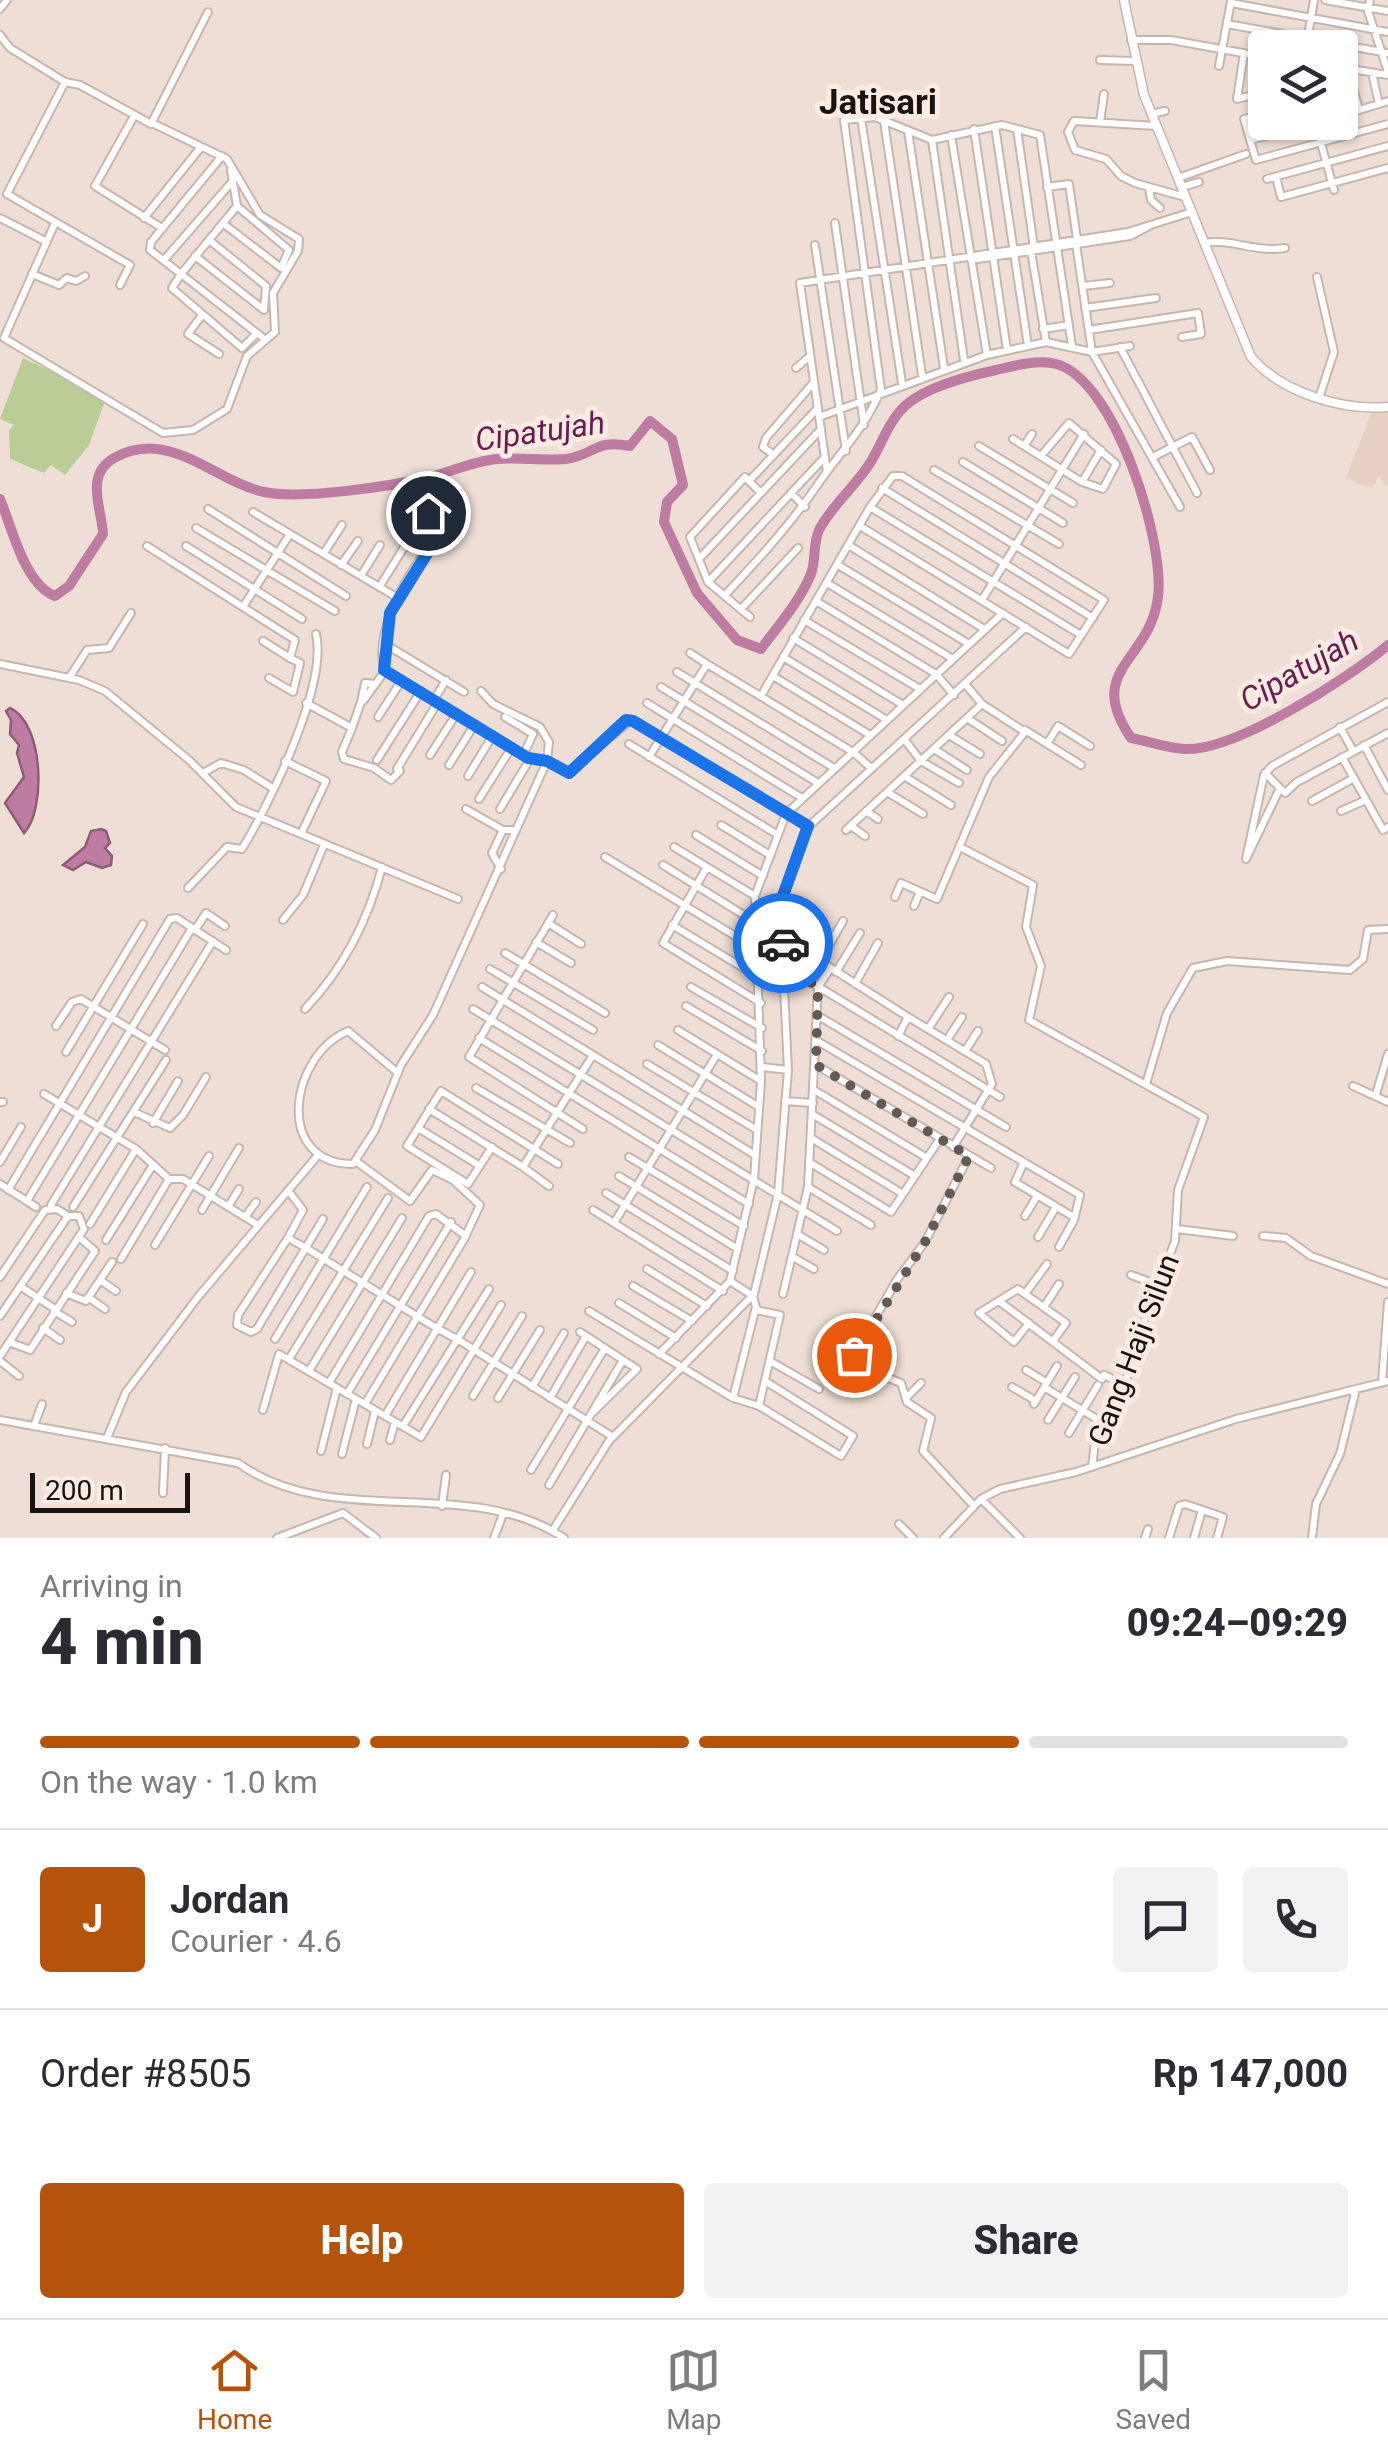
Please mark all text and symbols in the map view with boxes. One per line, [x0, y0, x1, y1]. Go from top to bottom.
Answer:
map controls [1248, 30, 1358, 140]
button: layers [1248, 30, 1358, 140]
district label: Jatisari [819, 82, 937, 123]
water label: Cipatujah [473, 403, 607, 459]
pin [386, 471, 471, 556]
icon: home [401, 486, 456, 541]
water label: Cipatujah [1233, 621, 1365, 719]
courier [733, 893, 833, 993]
icon: car [756, 916, 811, 971]
street label: Gang Haji Silun [1081, 1249, 1186, 1451]
pin [812, 1313, 897, 1398]
icon: bag [827, 1328, 882, 1383]
scale bar [30, 1468, 190, 1512]
text: 200 m [45, 1474, 124, 1507]
text: Arriving in [40, 1567, 183, 1605]
text: 09:24–09:29 [1127, 1601, 1348, 1645]
text: 4 min [40, 1604, 204, 1680]
text: On the way · 1.0 km [40, 1763, 318, 1801]
button: chat [1113, 1867, 1218, 1972]
button: phone [1243, 1867, 1348, 1972]
text: Jordan [170, 1878, 289, 1922]
text: J [82, 1897, 103, 1941]
text: Courier · 4.6 [170, 1922, 342, 1960]
text: Order #8505 [40, 2052, 251, 2096]
text: Rp 147,000 [1153, 2052, 1348, 2096]
button: Help [40, 2183, 684, 2298]
button: Share [704, 2183, 1348, 2298]
tab: Home [197, 2343, 272, 2436]
tab: Map [666, 2343, 722, 2436]
tab: Saved [1115, 2343, 1191, 2436]

